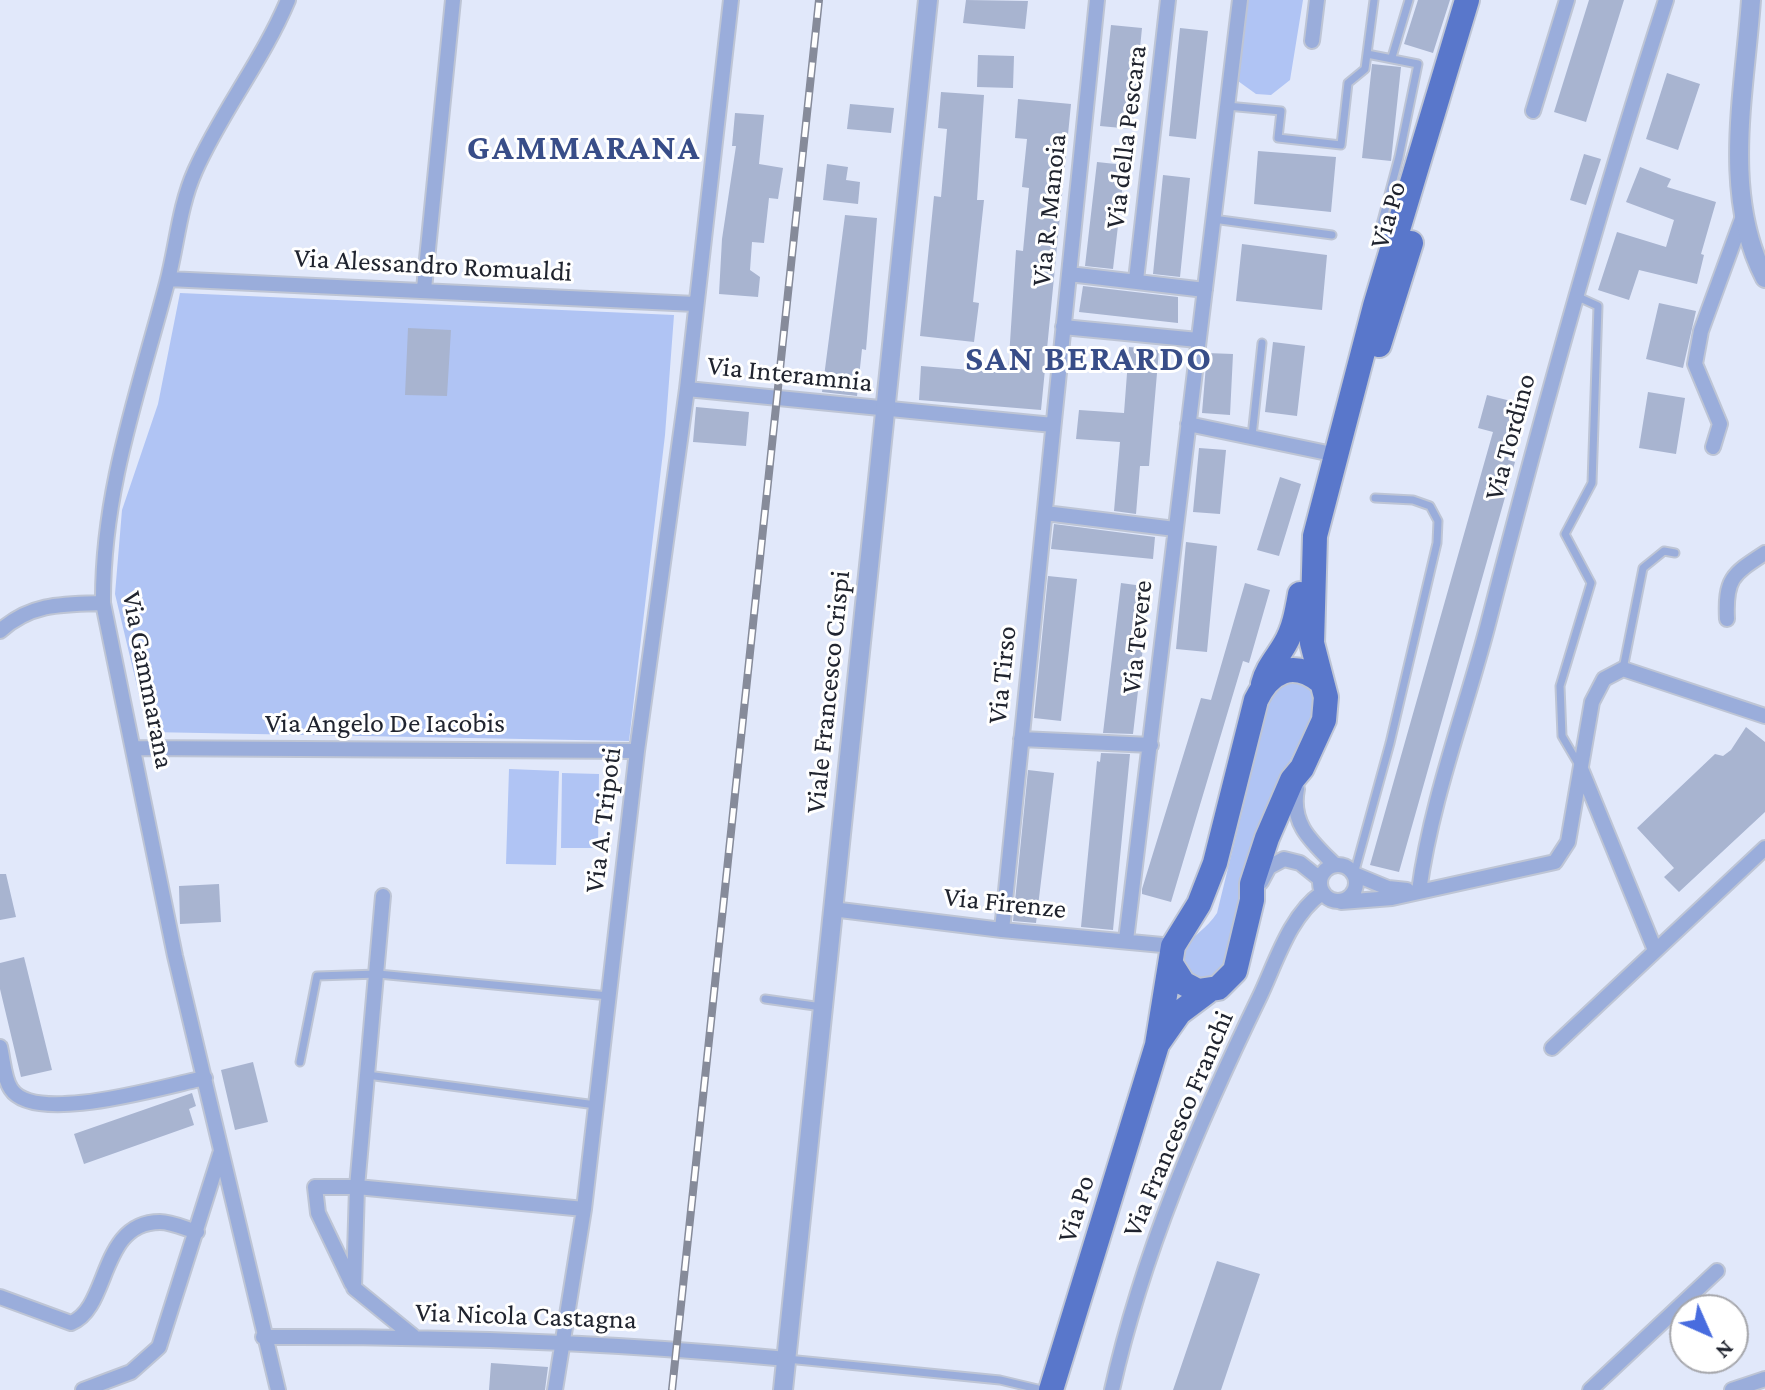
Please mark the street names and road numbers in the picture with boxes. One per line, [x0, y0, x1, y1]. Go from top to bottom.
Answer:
street label: Via della Pescara [1098, 43, 1154, 231]
street label: Via R. Manoia [1024, 132, 1074, 288]
street label: Via Po [1362, 177, 1414, 253]
street label: Via Alessandro Romualdi [293, 241, 573, 289]
street label: Via Interamnia [706, 349, 874, 399]
street label: Via Tordino [1477, 370, 1543, 504]
street label: Viale Francesco Crispi [799, 569, 857, 815]
street label: Via Tevere [1114, 579, 1160, 695]
street label: Via Gammarana [114, 588, 182, 772]
street label: Via Tirso [980, 624, 1024, 726]
street label: Via Angelo De Iacobis [265, 706, 505, 740]
street label: Via A. Tripoti [577, 745, 629, 895]
street label: Via Firenze [942, 880, 1068, 926]
street label: Via Francesco Franchi [1115, 1006, 1241, 1242]
street label: Via Po [1050, 1171, 1102, 1247]
street label: Via Nicola Castagna [415, 1295, 637, 1337]

